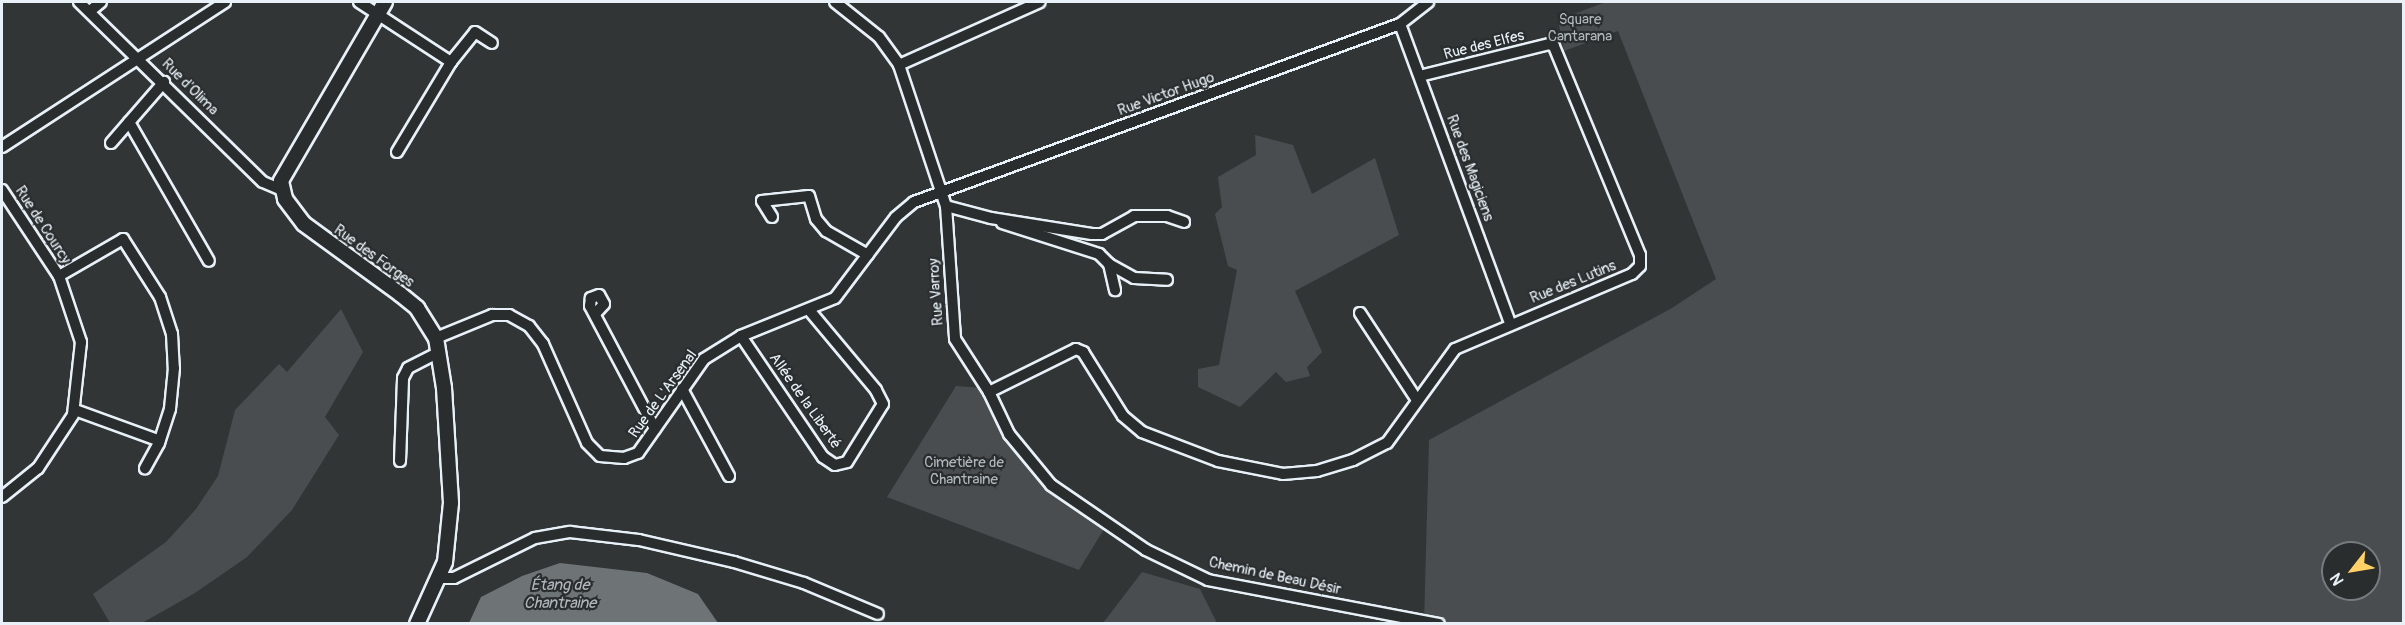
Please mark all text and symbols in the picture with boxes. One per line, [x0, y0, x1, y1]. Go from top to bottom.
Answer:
park label: Square Cantarana [1548, 10, 1612, 45]
street label: Rue des Elfes [1442, 26, 1526, 64]
street label: Rue d'Olima [158, 55, 222, 119]
street label: Rue Victor Hugo [1115, 68, 1217, 120]
street label: Rue des Magiciens [1442, 112, 1498, 224]
street label: Rue de Courcy [11, 183, 75, 267]
street label: Rue des Forges [330, 221, 418, 291]
street label: Rue des Lutins [1527, 257, 1619, 307]
street label: Rue Varroy [925, 258, 947, 326]
street label: Rue de L'Arsenal [625, 346, 701, 442]
street label: Allée de la Liberté [765, 350, 845, 452]
park label: Cimetière de Chantraine [924, 453, 1004, 488]
north arrow [2321, 541, 2381, 601]
street label: Chemin de Beau Désir [1207, 553, 1343, 599]
text: N [2326, 569, 2349, 589]
water label: Étang de Chantraine [524, 575, 596, 613]

